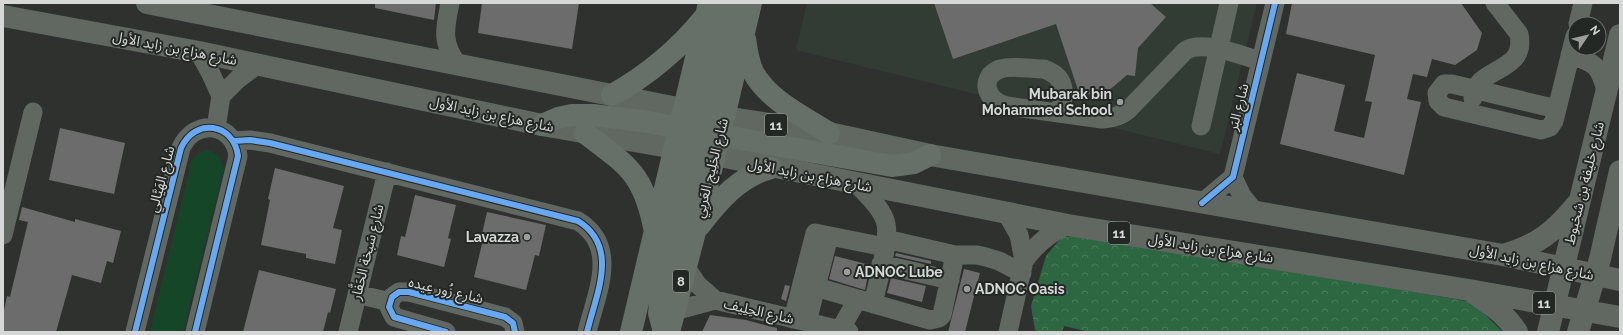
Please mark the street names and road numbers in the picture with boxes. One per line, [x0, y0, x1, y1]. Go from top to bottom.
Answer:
street label: شارع هزاع بن زايد الأول [111, 28, 239, 71]
street label: شارع البَر [1224, 82, 1255, 134]
street label: شارع هزاع بن زايد الأول [428, 93, 556, 138]
road number: 11 [765, 114, 787, 136]
street label: شارع الخَلِيج العَربِي [691, 116, 734, 220]
street label: شارع خليفة بن شخبوط [1561, 120, 1610, 247]
street label: شارع الهَيَّالي [144, 144, 181, 215]
street label: شارع هزاع بن زايد الأول [746, 155, 874, 198]
street label: شارع سَبخة الحَفَّار [344, 202, 390, 303]
road number: 11 [1108, 222, 1130, 244]
street label: شارع هزاع بن زايد الأول [1147, 230, 1275, 269]
street label: شارع هزاع بن زايد الأول [1468, 241, 1596, 286]
road number: 8 [673, 270, 689, 292]
street label: شارع زُور عِيده [406, 273, 485, 309]
road number: 11 [1533, 292, 1555, 314]
street label: شارع الحِلِيف [722, 295, 796, 330]

